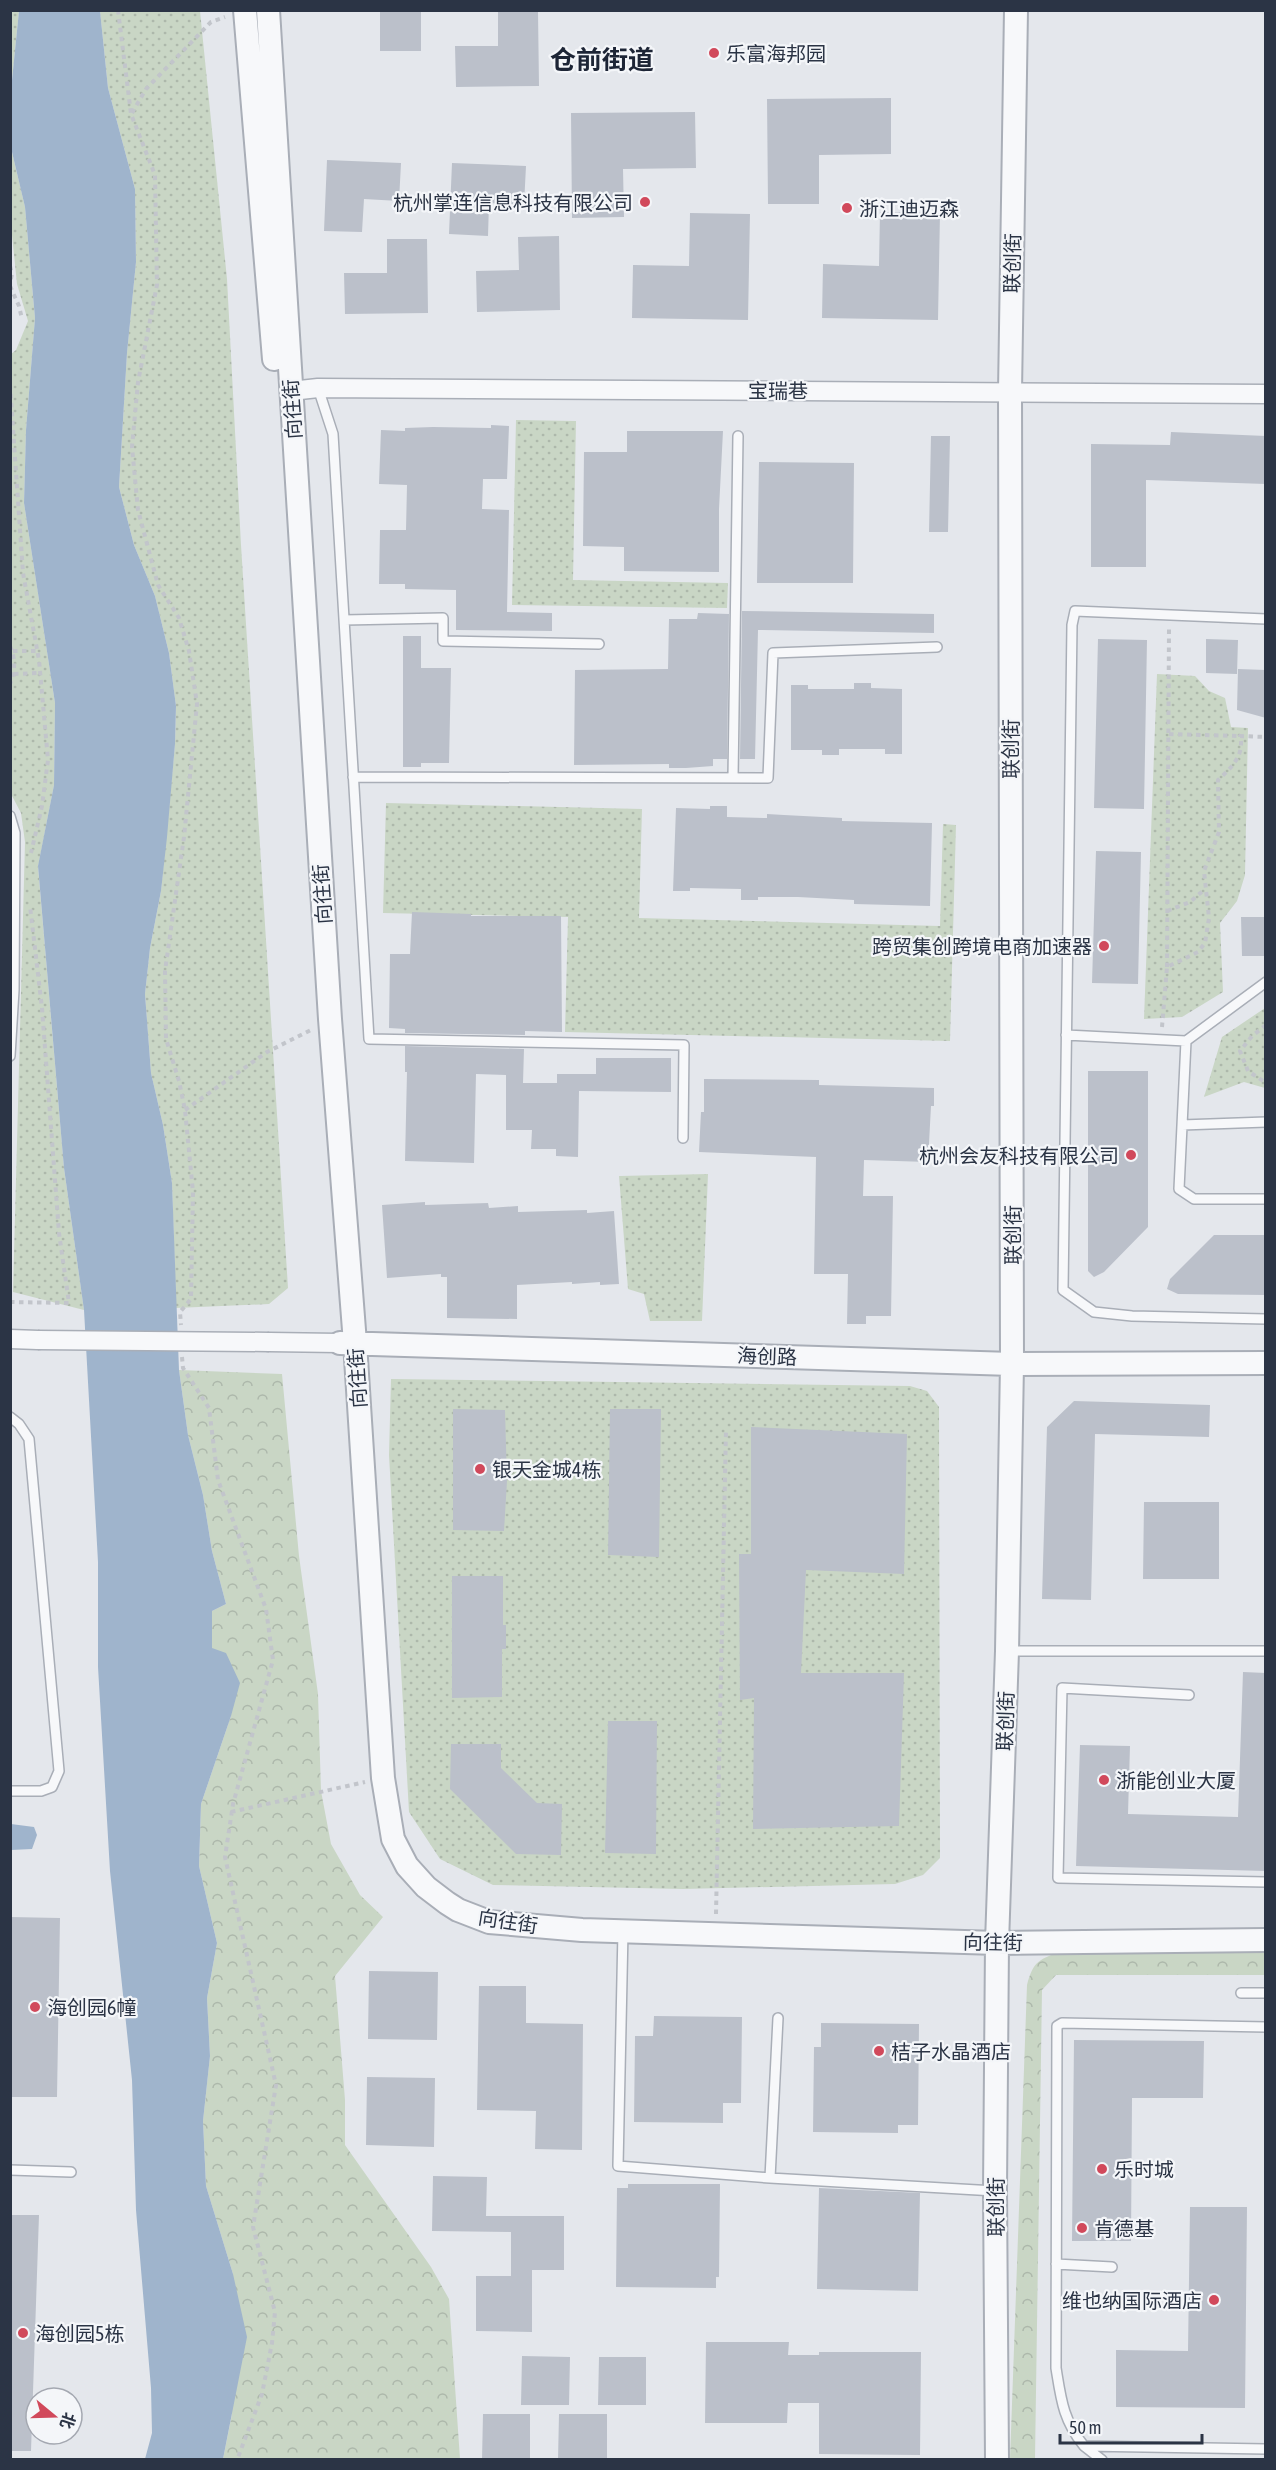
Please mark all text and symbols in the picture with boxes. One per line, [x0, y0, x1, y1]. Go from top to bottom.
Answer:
place label: 乐富海邦园 [726, 42, 826, 65]
district label: 仓前街道 [550, 45, 654, 75]
marker: 乐富海邦园 [707, 46, 721, 60]
place label: 杭州掌连信息科技有限公司 [393, 191, 633, 214]
marker: 杭州掌连信息科技有限公司 [638, 195, 652, 209]
place label: 浙江迪迈森 [859, 197, 959, 220]
marker: 浙江迪迈森 [840, 201, 854, 215]
street label: 联创街 [1000, 233, 1024, 293]
street label: 向往街 [278, 378, 306, 440]
street label: 宝瑞巷 [748, 379, 808, 402]
street label: 联创街 [999, 719, 1022, 779]
street label: 向往街 [308, 863, 336, 925]
place label: 跨贸集创跨境电商加速器 [872, 935, 1092, 958]
marker: 跨贸集创跨境电商加速器 [1097, 939, 1111, 953]
place label: 杭州会友科技有限公司 [919, 1144, 1119, 1167]
marker: 杭州会友科技有限公司 [1124, 1148, 1138, 1162]
street label: 联创街 [1001, 1205, 1024, 1265]
street label: 海创路 [737, 1343, 797, 1369]
street label: 向往街 [343, 1347, 371, 1409]
place label: 银天金城4栋 [492, 1458, 601, 1481]
marker: 银天金城4栋 [473, 1462, 487, 1476]
street label: 联创街 [992, 1691, 1018, 1751]
place label: 浙能创业大厦 [1116, 1769, 1236, 1792]
marker: 浙能创业大厦 [1097, 1773, 1111, 1787]
street label: 向往街 [477, 1905, 539, 1937]
street label: 向往街 [963, 1930, 1023, 1954]
place label: 海创园6幢 [47, 1996, 136, 2019]
marker: 海创园6幢 [28, 2000, 42, 2014]
place label: 桔子水晶酒店 [891, 2040, 1011, 2063]
marker: 桔子水晶酒店 [872, 2044, 886, 2058]
place label: 乐时城 [1114, 2158, 1174, 2181]
marker: 乐时城 [1095, 2162, 1109, 2176]
street label: 联创街 [984, 2177, 1007, 2237]
place label: 肯德基 [1094, 2217, 1154, 2240]
marker: 肯德基 [1075, 2221, 1089, 2235]
place label: 维也纳国际酒店 [1062, 2289, 1202, 2312]
marker: 维也纳国际酒店 [1207, 2293, 1221, 2307]
place label: 海创园5栋 [35, 2322, 124, 2345]
marker: 海创园5栋 [16, 2326, 30, 2340]
north arrow [24, 2386, 84, 2446]
scale bar [1060, 2407, 1202, 2445]
text: 北 [57, 2410, 79, 2431]
text: 50 m [1069, 2417, 1101, 2438]

